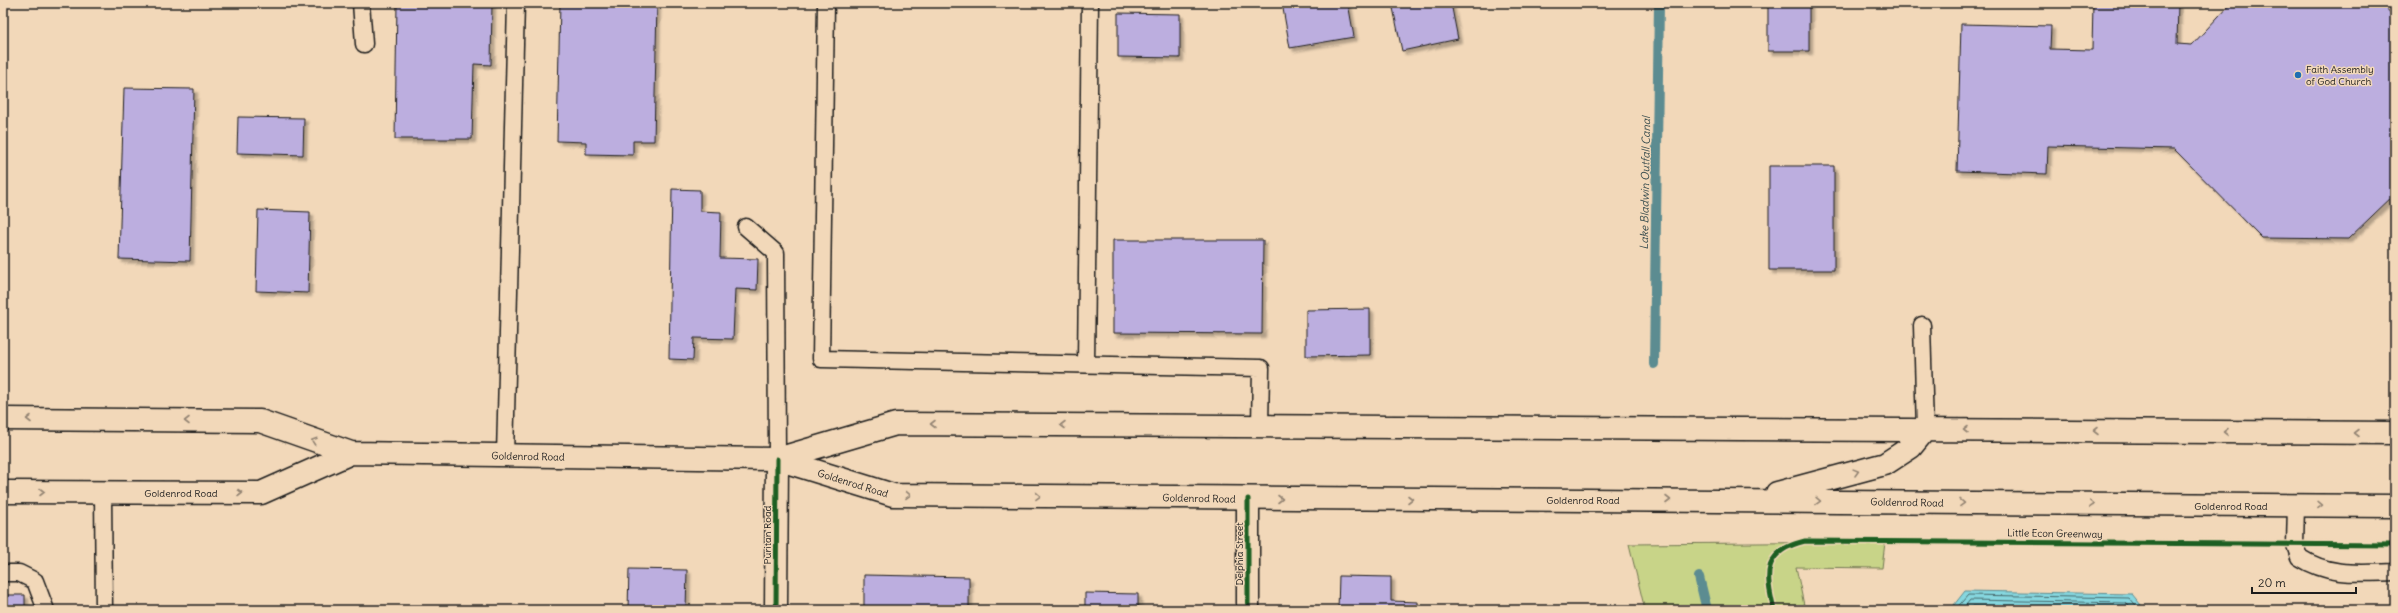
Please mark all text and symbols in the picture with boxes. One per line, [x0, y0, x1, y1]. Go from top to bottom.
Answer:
place label: Faith Assembly of God Church [2306, 63, 2374, 88]
marker: Faith Assembly of God Church [2293, 70, 2303, 80]
water label: Lake Bladwin Outfall Canal [1637, 115, 1653, 250]
one-way arrow [26, 415, 32, 423]
one-way arrow [184, 417, 190, 425]
one-way arrow [930, 420, 936, 428]
one-way arrow [1060, 421, 1066, 429]
one-way arrow [1963, 426, 1969, 434]
one-way arrow [2093, 427, 2099, 435]
one-way arrow [2223, 428, 2229, 436]
one-way arrow [2353, 429, 2359, 437]
one-way arrow [311, 437, 318, 445]
street label: Goldenrod Road [491, 449, 565, 464]
street label: Goldenrod Road [816, 467, 890, 500]
one-way arrow [1853, 468, 1860, 477]
street label: Goldenrod Road [144, 487, 218, 500]
one-way arrow [39, 488, 45, 496]
one-way arrow [237, 489, 243, 497]
one-way arrow [905, 491, 911, 499]
street label: Goldenrod Road [1162, 491, 1236, 506]
one-way arrow [1035, 492, 1041, 501]
street label: Goldenrod Road [1546, 494, 1620, 507]
one-way arrow [1277, 495, 1283, 503]
one-way arrow [1407, 495, 1413, 503]
street label: Goldenrod Road [1870, 495, 1944, 510]
one-way arrow [1665, 496, 1671, 504]
one-way arrow [1815, 497, 1821, 505]
one-way arrow [1959, 499, 1965, 507]
one-way arrow [2089, 500, 2095, 508]
street label: Goldenrod Road [2194, 500, 2268, 513]
one-way arrow [2317, 501, 2323, 510]
street label: Puritan Road [761, 505, 774, 564]
street label: Delphia Street [1233, 522, 1246, 586]
street label: Little Econ Greenway [2007, 526, 2103, 541]
scale bar [2252, 569, 2356, 595]
text: 20 m [2258, 575, 2286, 590]

